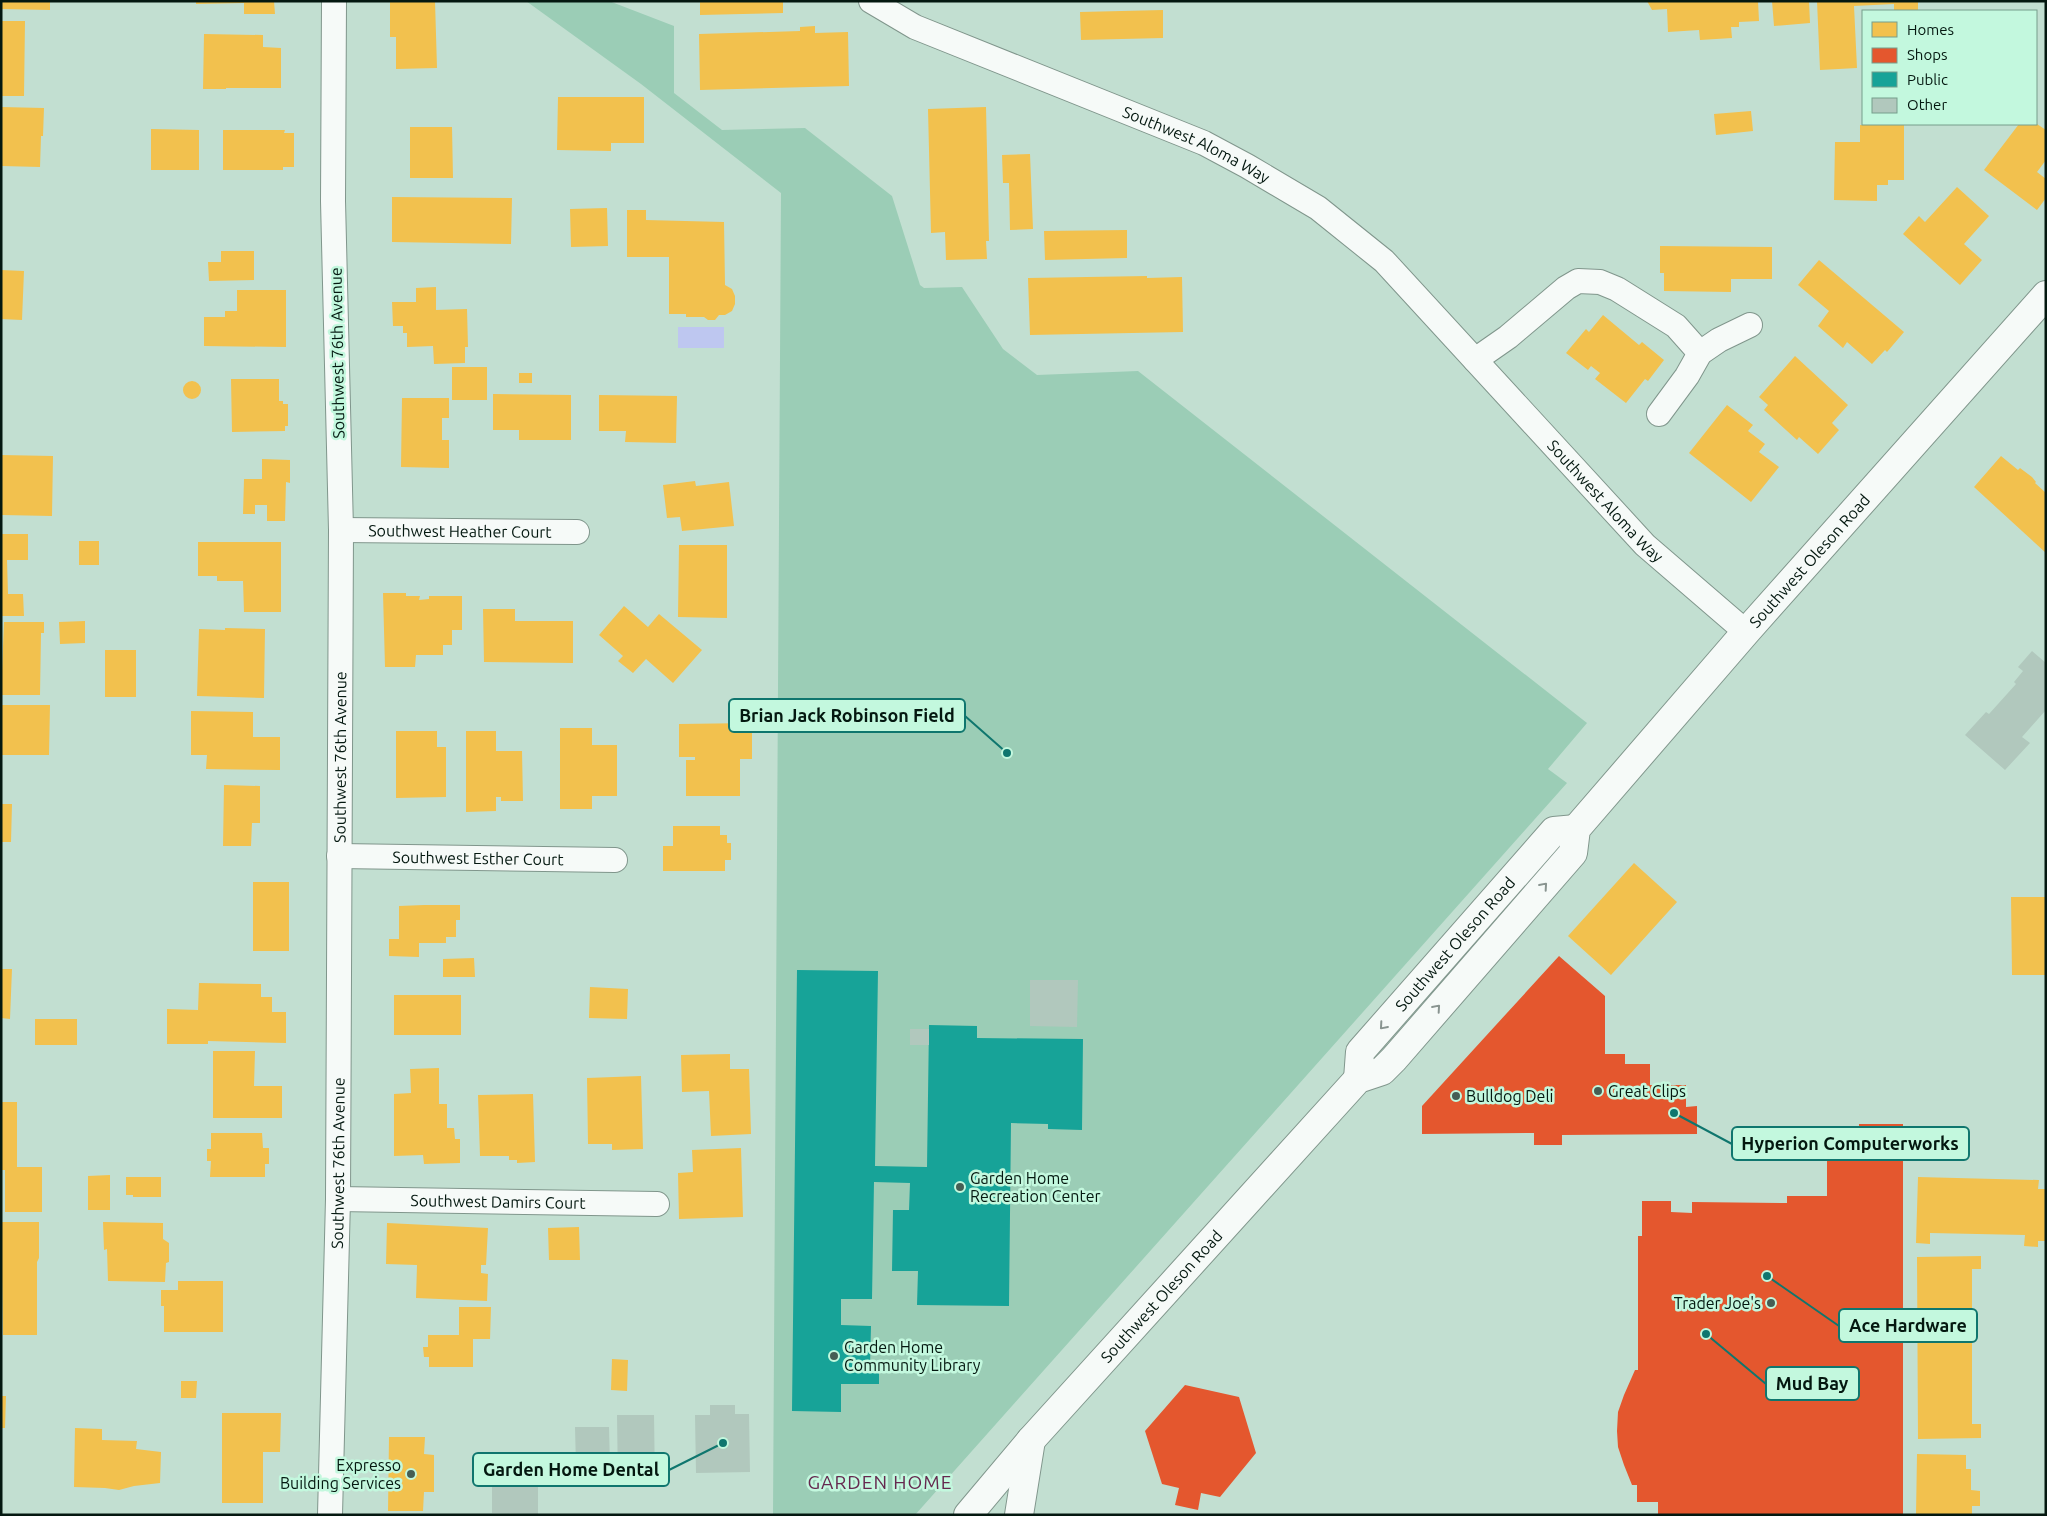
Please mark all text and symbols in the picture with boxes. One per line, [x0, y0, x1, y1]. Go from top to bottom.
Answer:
legend [1862, 10, 2037, 125]
text: Homes [1907, 21, 1954, 38]
text: Shops [1907, 46, 1948, 63]
text: Public [1907, 71, 1948, 88]
text: Other [1907, 96, 1947, 113]
street label: Southwest Aloma Way [1120, 102, 1273, 187]
street label: Southwest 76th Avenue [327, 267, 347, 439]
street label: Southwest Aloma Way [1544, 436, 1667, 566]
street label: Southwest Oleson Road [1746, 491, 1873, 631]
street label: Southwest Heather Court [368, 521, 552, 541]
street label: Southwest 76th Avenue [331, 671, 349, 843]
callout: Brian Jack Robinson Field [729, 699, 965, 732]
text: Brian Jack Robinson Field [739, 705, 955, 725]
street label: Southwest Esther Court [392, 848, 564, 868]
street label: Southwest Oleson Road [1391, 873, 1518, 1014]
one-way arrow [1538, 882, 1547, 891]
one-way arrow [1432, 1005, 1441, 1014]
one-way arrow [1380, 1020, 1389, 1029]
street label: Southwest 76th Avenue [328, 1077, 348, 1249]
place label: Great Clips [1608, 1082, 1686, 1100]
marker: Great Clips [1592, 1085, 1604, 1097]
place label: Bulldog Deli [1466, 1087, 1553, 1105]
marker: Bulldog Deli [1450, 1090, 1462, 1102]
callout: Hyperion Computerworks [1732, 1127, 1969, 1160]
text: Hyperion Computerworks [1741, 1133, 1959, 1153]
place label: Garden Home Recreation Center [970, 1169, 1101, 1205]
marker: Garden Home Recreation Center [954, 1181, 966, 1193]
street label: Southwest Damirs Court [410, 1191, 586, 1212]
street label: Southwest Oleson Road [1097, 1226, 1226, 1366]
place label: Trader Joe's [1674, 1294, 1761, 1312]
marker: Trader Joe's [1765, 1297, 1777, 1309]
callout: Ace Hardware [1839, 1309, 1977, 1342]
text: Ace Hardware [1849, 1315, 1967, 1335]
place label: Garden Home Community Library [844, 1338, 981, 1374]
marker: Garden Home Community Library [828, 1350, 840, 1362]
callout: Mud Bay [1766, 1367, 1859, 1400]
text: Mud Bay [1776, 1373, 1849, 1393]
callout: Garden Home Dental [473, 1453, 669, 1486]
place label: Expresso Building Services [280, 1456, 401, 1492]
text: Garden Home Dental [483, 1459, 660, 1479]
marker: Expresso Building Services [405, 1468, 417, 1480]
district label: GARDEN HOME [808, 1471, 952, 1493]

